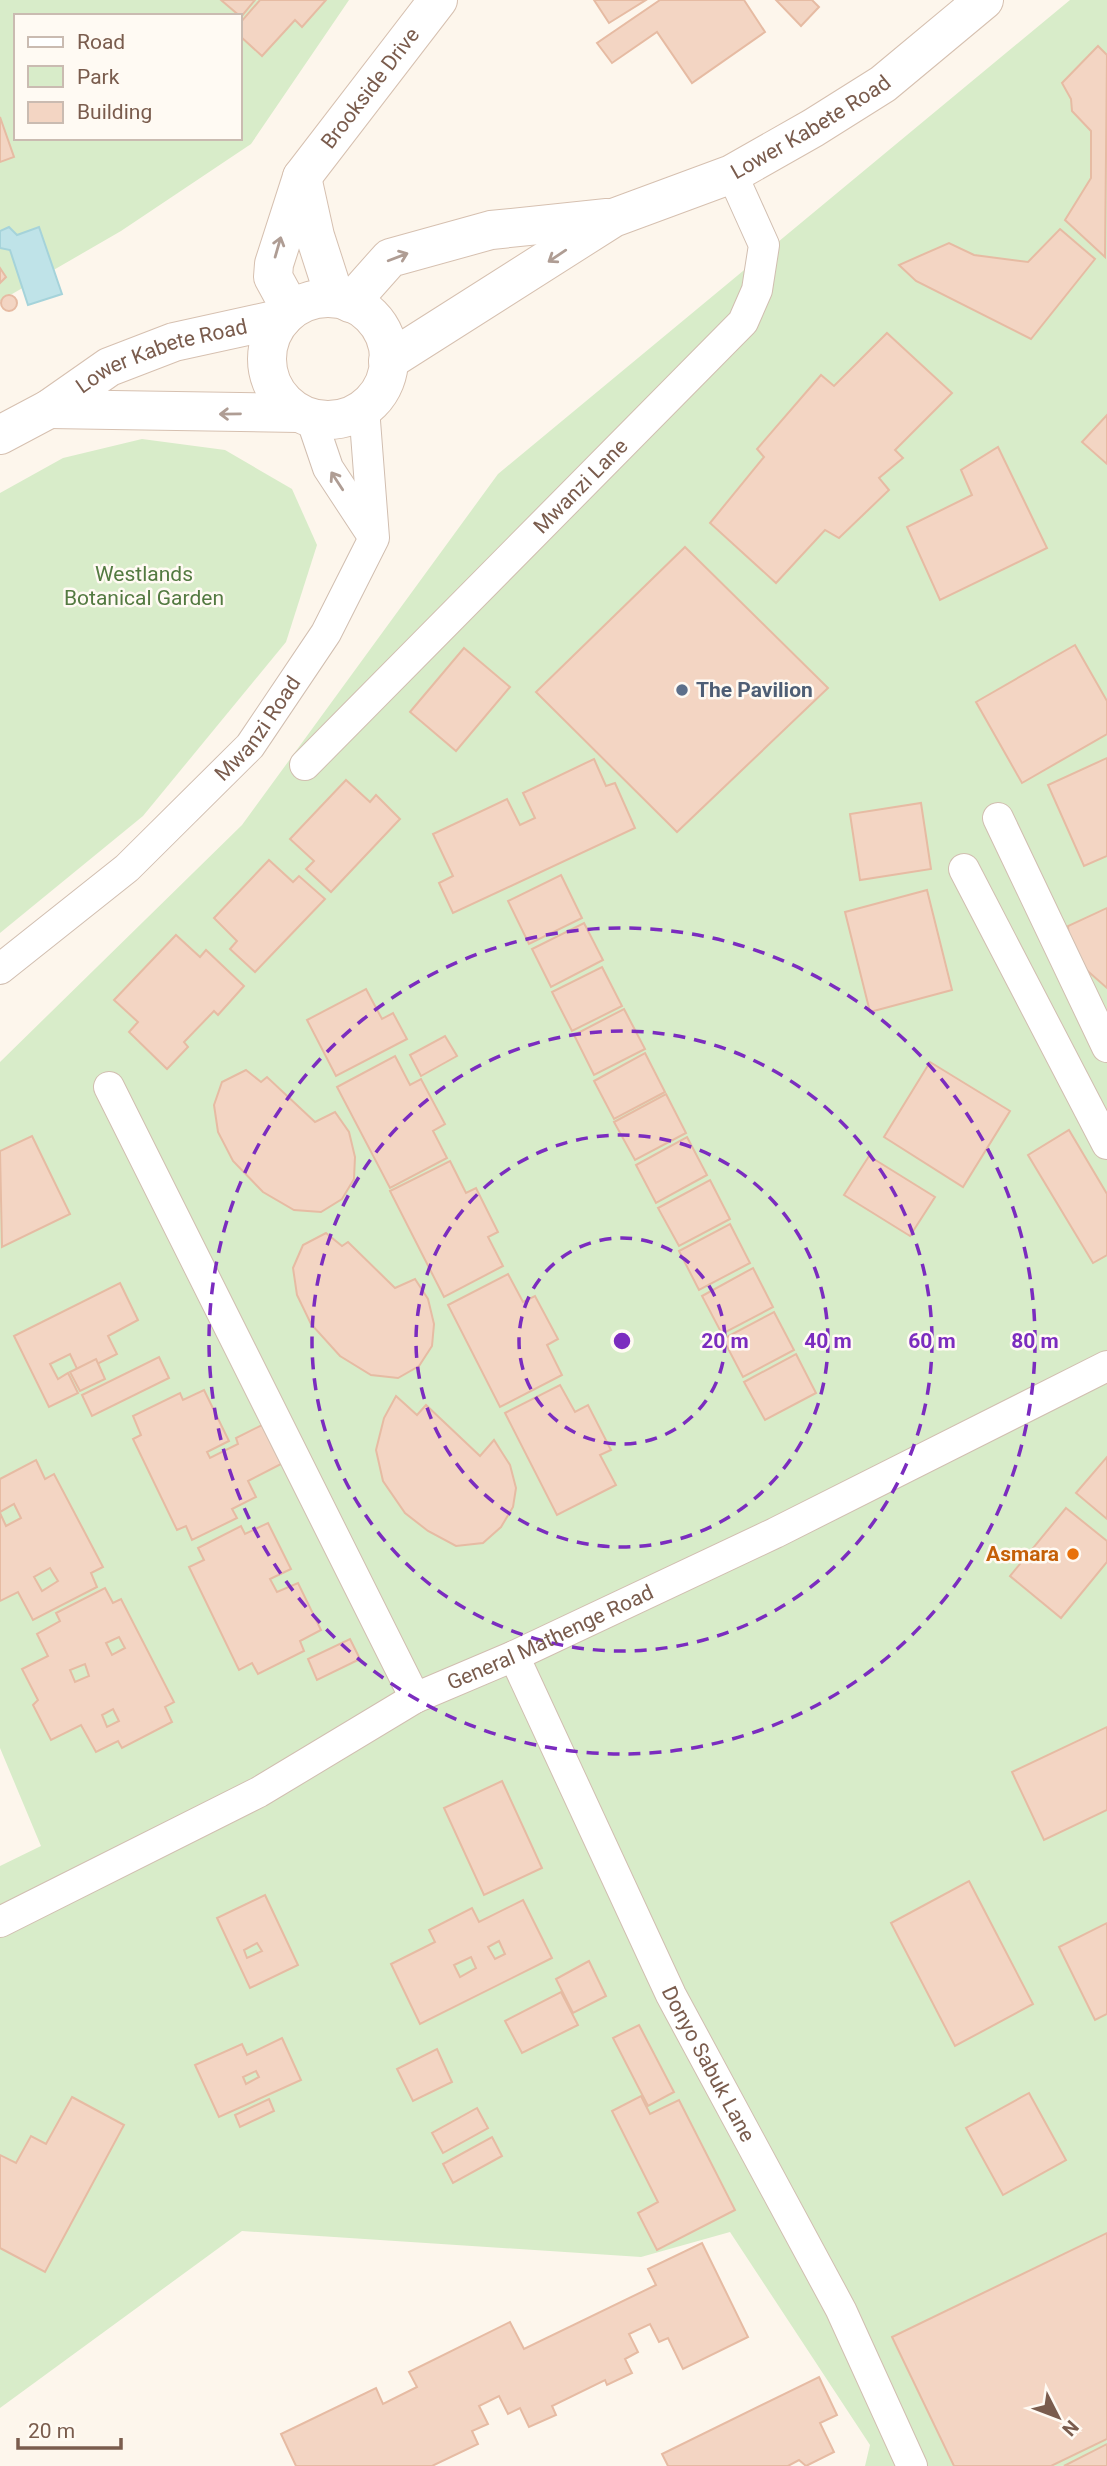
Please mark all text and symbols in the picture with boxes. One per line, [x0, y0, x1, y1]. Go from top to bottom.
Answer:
legend [14, 14, 242, 140]
street label: Brookside Drive [316, 23, 424, 153]
text: Road [77, 30, 125, 54]
text: Park [77, 65, 120, 89]
street label: Lower Kabete Road [727, 71, 896, 184]
text: Building [77, 100, 152, 124]
one-way arrow [273, 237, 286, 259]
one-way arrow [387, 249, 408, 262]
one-way arrow [547, 249, 567, 263]
street label: Lower Kabete Road [71, 314, 249, 398]
one-way arrow [219, 407, 242, 421]
street label: Mwanzi Lane [529, 434, 633, 539]
one-way arrow [329, 472, 344, 491]
park label: Westlands Botanical Garden [64, 562, 224, 610]
street label: Mwanzi Road [210, 672, 305, 786]
place label: The Pavilion [696, 678, 813, 702]
marker: The Pavilion [674, 682, 690, 698]
centre of rings [610, 1329, 634, 1353]
text: 20 m [701, 1329, 749, 1353]
text: 40 m [804, 1329, 852, 1353]
text: 60 m [908, 1329, 956, 1353]
text: 80 m [1011, 1329, 1059, 1353]
place label: Asmara [986, 1542, 1059, 1566]
marker: Asmara [1065, 1546, 1081, 1562]
street label: General Mathenge Road [444, 1580, 657, 1695]
street label: Donyo Sabuk Lane [657, 1983, 760, 2146]
north arrow [1023, 2382, 1093, 2452]
scale bar [18, 2406, 121, 2450]
text: N [1057, 2415, 1083, 2441]
text: 20 m [28, 2419, 75, 2443]

